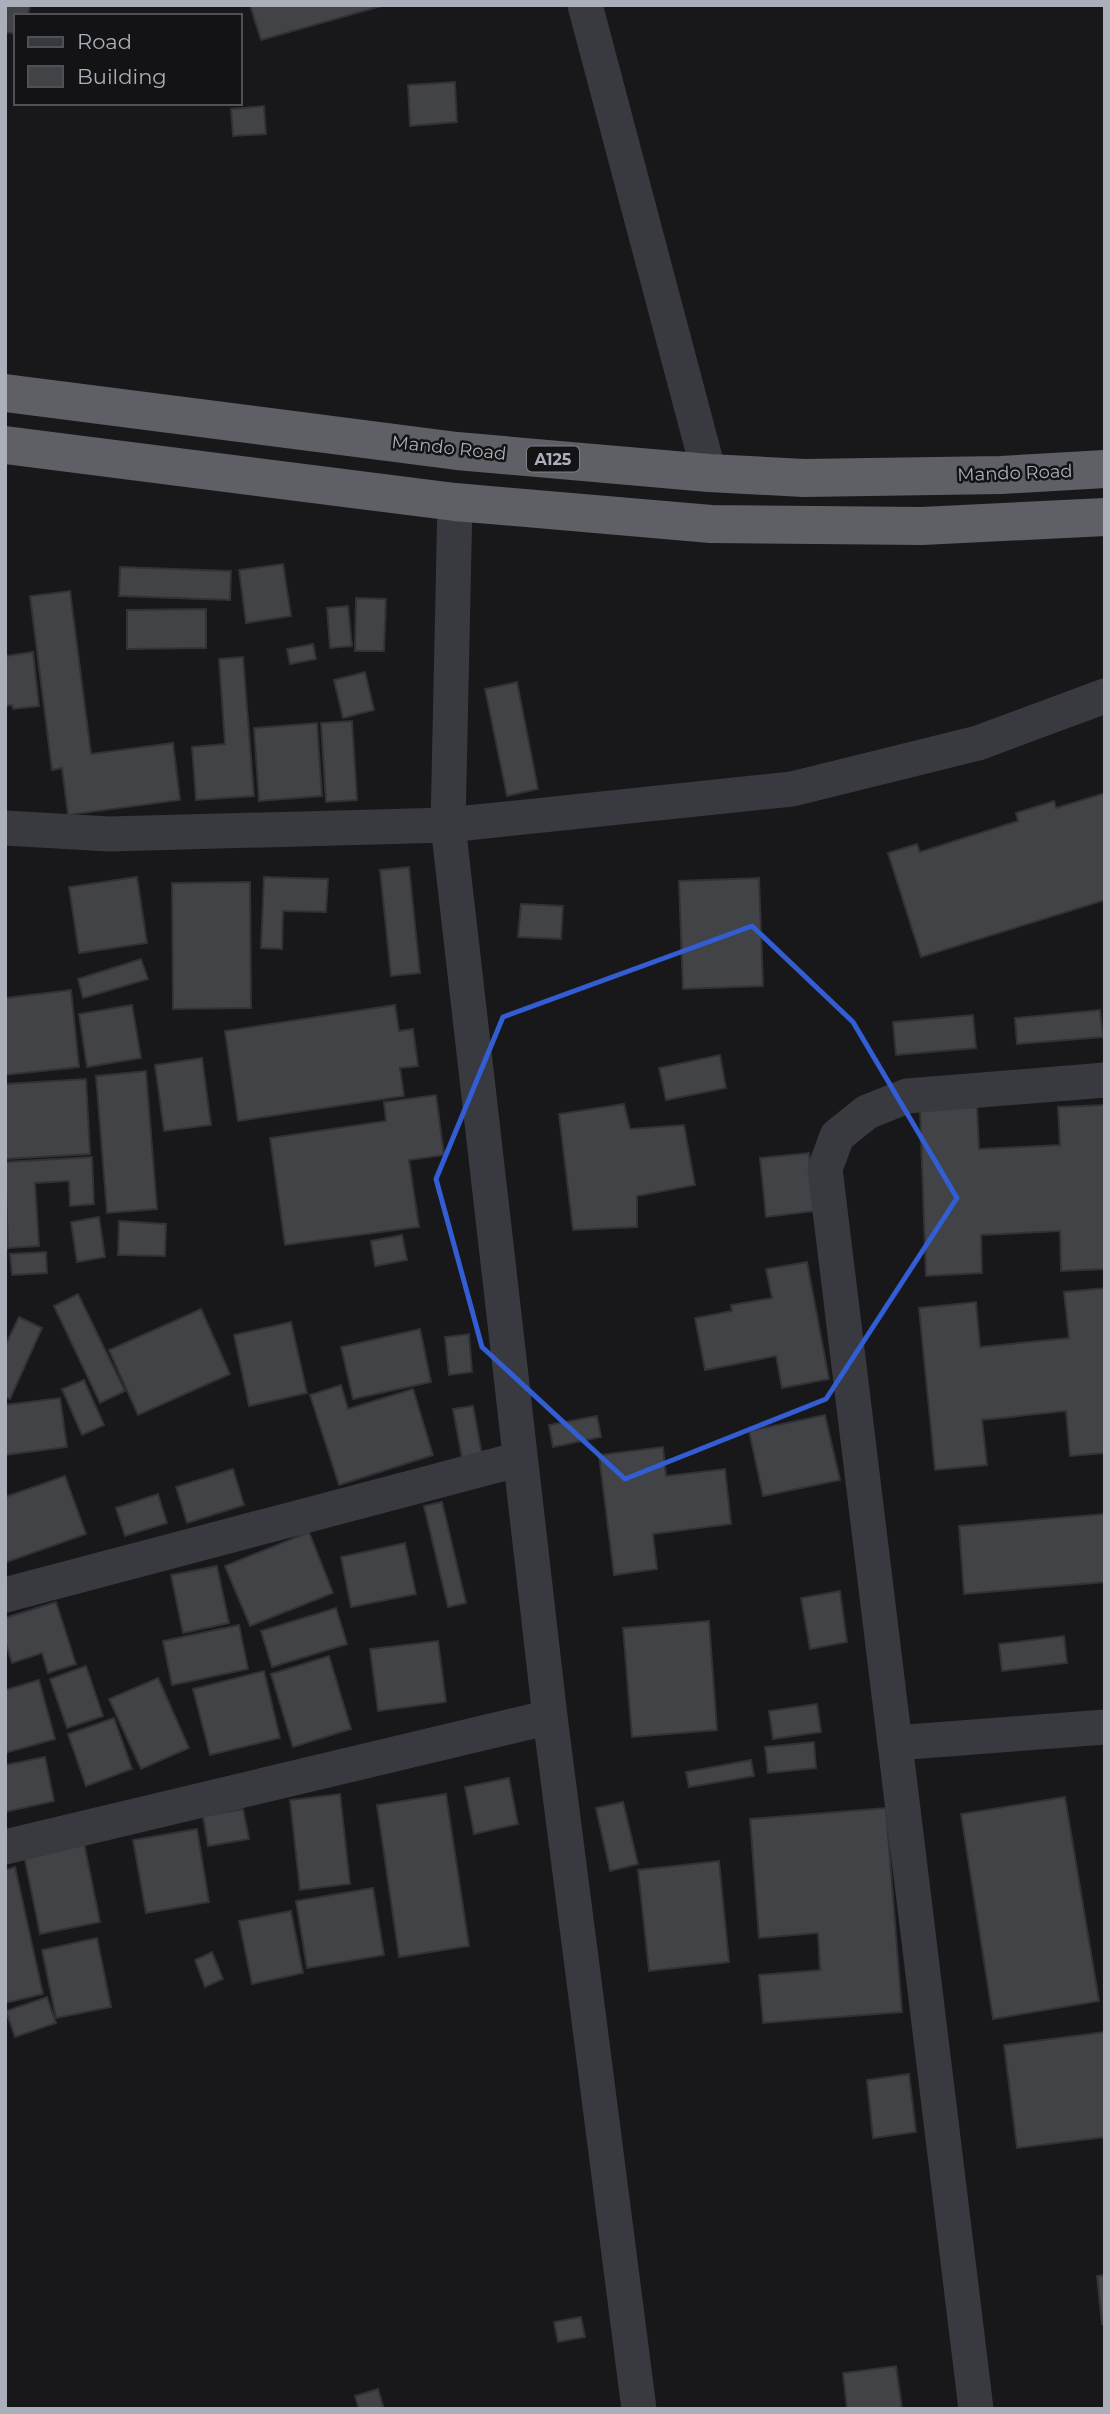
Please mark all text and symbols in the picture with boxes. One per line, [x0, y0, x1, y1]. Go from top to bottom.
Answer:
legend [14, 14, 242, 105]
text: Road [77, 29, 132, 54]
text: Building [77, 64, 167, 89]
street label: Mando Road [391, 431, 507, 465]
road number: A125 [527, 446, 579, 472]
street label: Mando Road [957, 460, 1073, 486]

